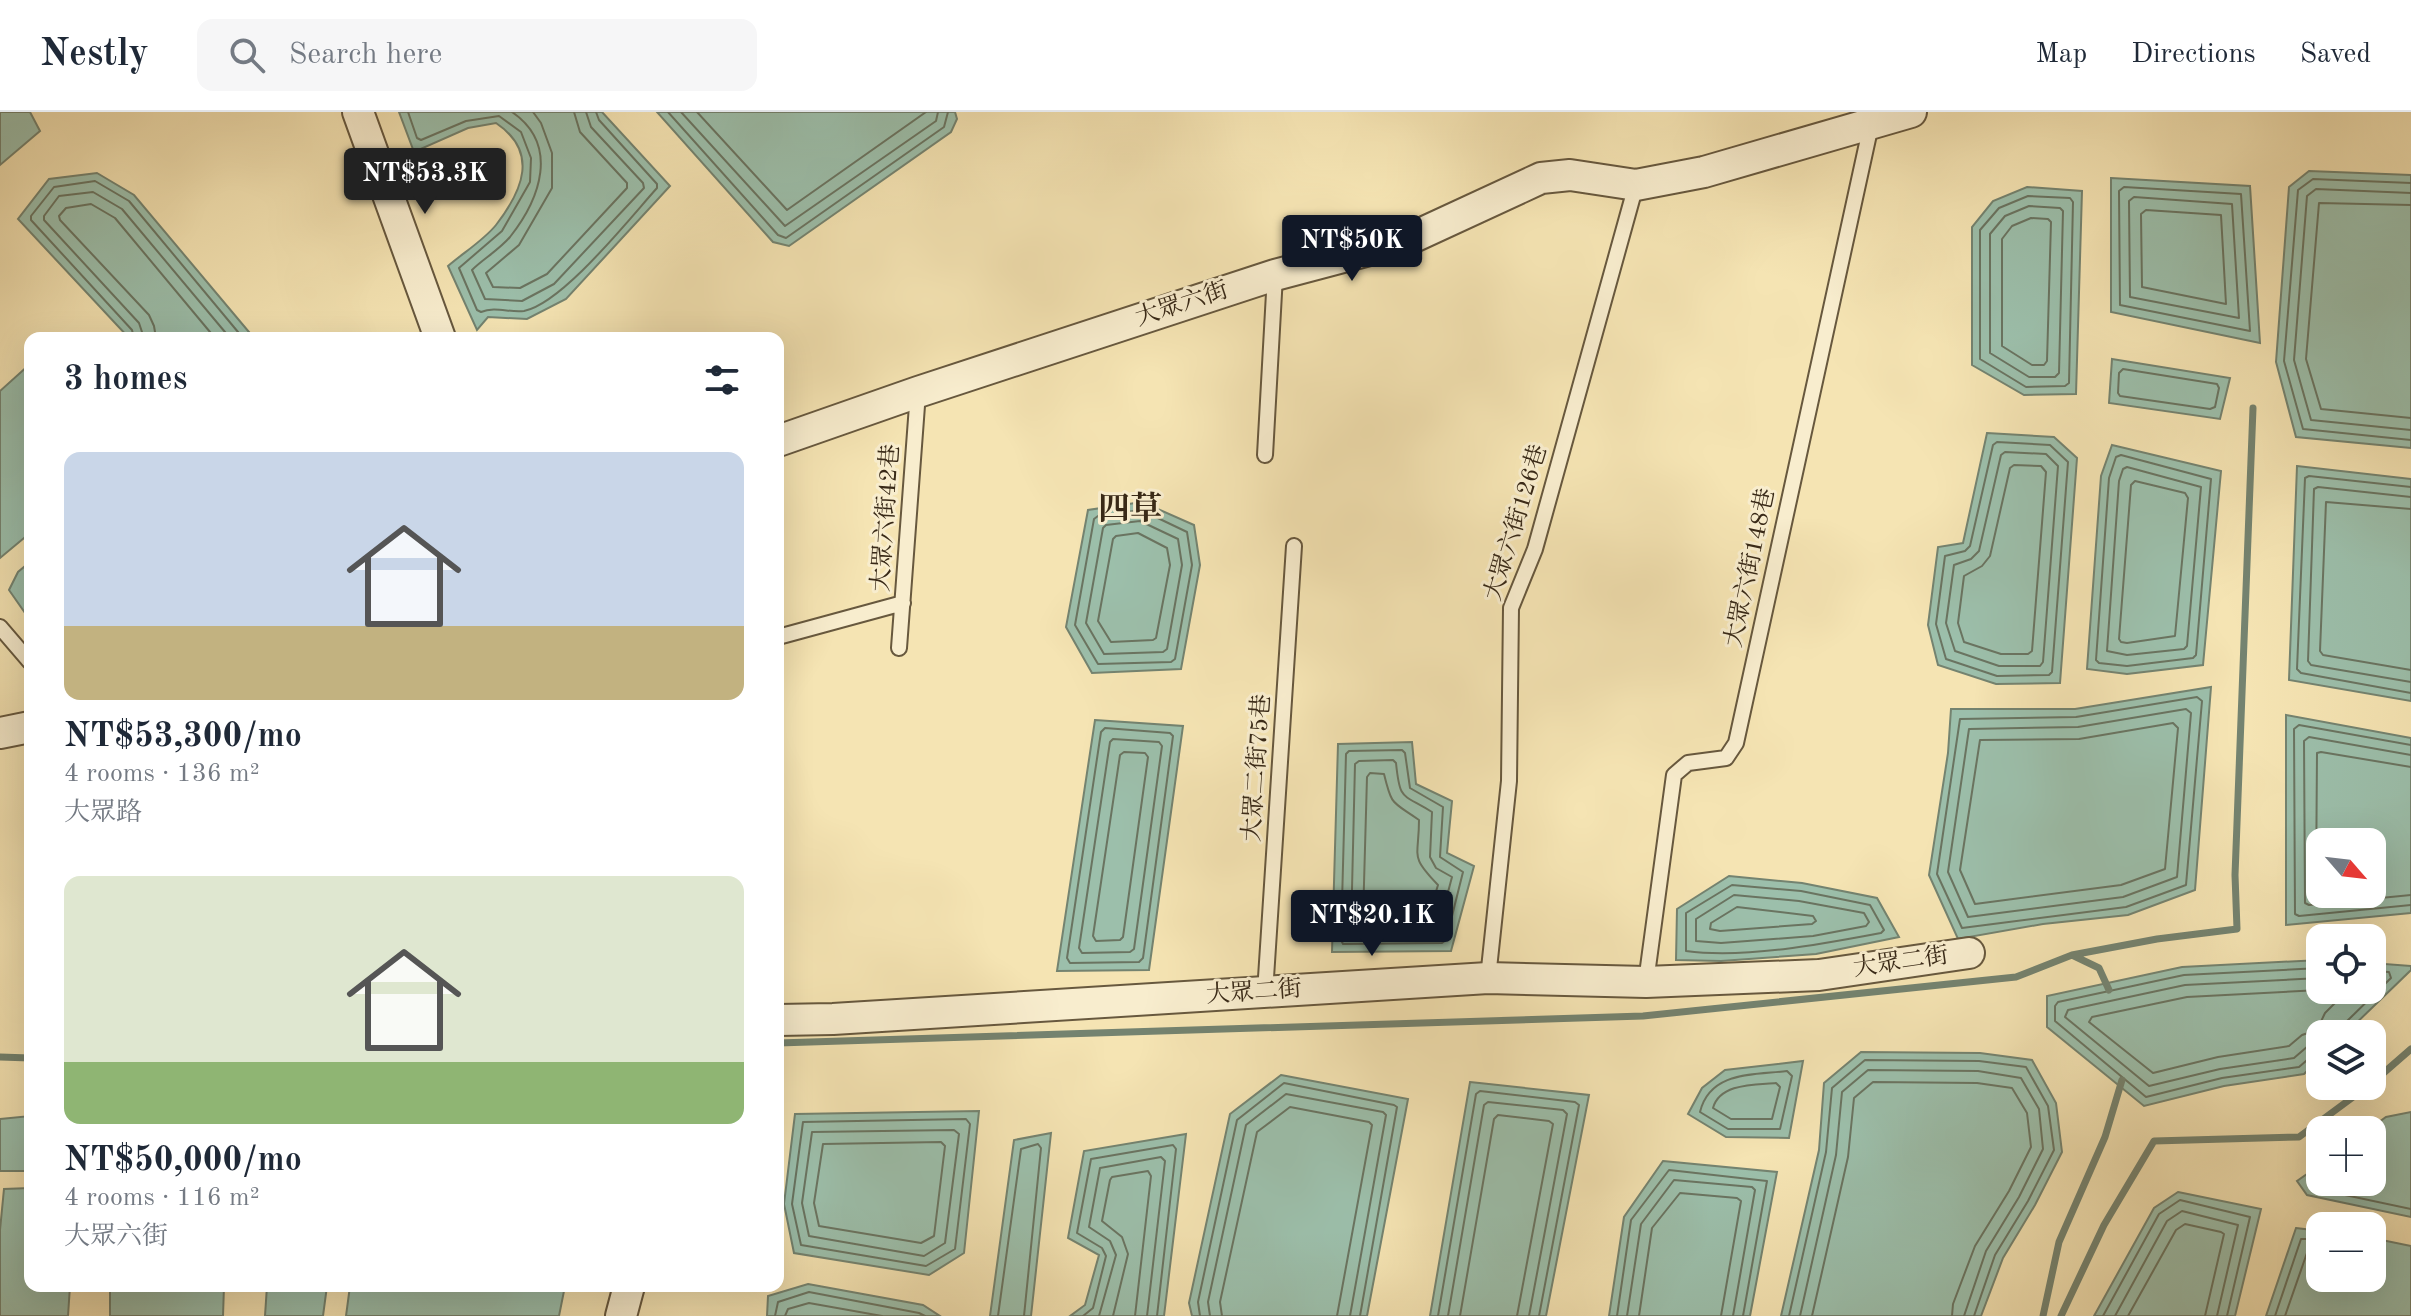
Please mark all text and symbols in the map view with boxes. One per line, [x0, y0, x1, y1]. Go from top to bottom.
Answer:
search box [197, 19, 757, 91]
icon: search [225, 33, 269, 77]
text: Nestly [40, 36, 149, 74]
text: Search here [289, 40, 442, 70]
text: Map [2035, 41, 2087, 69]
text: Directions [2131, 41, 2256, 69]
text: Saved [2300, 41, 2371, 69]
pin: NT$53.3K [342, 148, 508, 216]
text: NT$53.3K [362, 161, 488, 187]
pin: NT$50K [1287, 215, 1417, 283]
text: NT$50K [1300, 228, 1404, 254]
street label: 大眾六街 [1132, 276, 1231, 331]
icon: filters [700, 358, 744, 402]
text: 3 homes [64, 363, 187, 397]
street label: 大眾六街126巷 [1479, 441, 1552, 604]
street label: 大眾六街42巷 [867, 443, 904, 593]
street label: 大眾六街148巷 [1720, 486, 1780, 650]
district label: 四草 [1098, 491, 1162, 527]
icon: home [332, 504, 476, 648]
street label: 大眾二街75巷 [1238, 693, 1275, 843]
text: NT$53,300/mo [64, 720, 302, 754]
text: 4 rooms · 136 m² [64, 761, 260, 787]
text: 大眾路 [64, 800, 142, 826]
north arrow [2306, 828, 2386, 908]
map controls [2306, 828, 2386, 1292]
pin: NT$20.1K [1289, 890, 1455, 958]
text: NT$20.1K [1309, 903, 1435, 929]
button: locate [2306, 924, 2386, 1004]
icon: home [332, 928, 476, 1072]
street label: 大眾二街 [1851, 941, 1950, 982]
street label: 大眾二街 [1205, 975, 1303, 1008]
button: layers [2306, 1020, 2386, 1100]
button: + [2306, 1116, 2386, 1196]
text: NT$50,000/mo [64, 1144, 302, 1178]
text: 4 rooms · 116 m² [64, 1185, 260, 1211]
button: − [2306, 1212, 2386, 1292]
text: 大眾六街 [64, 1224, 168, 1250]

